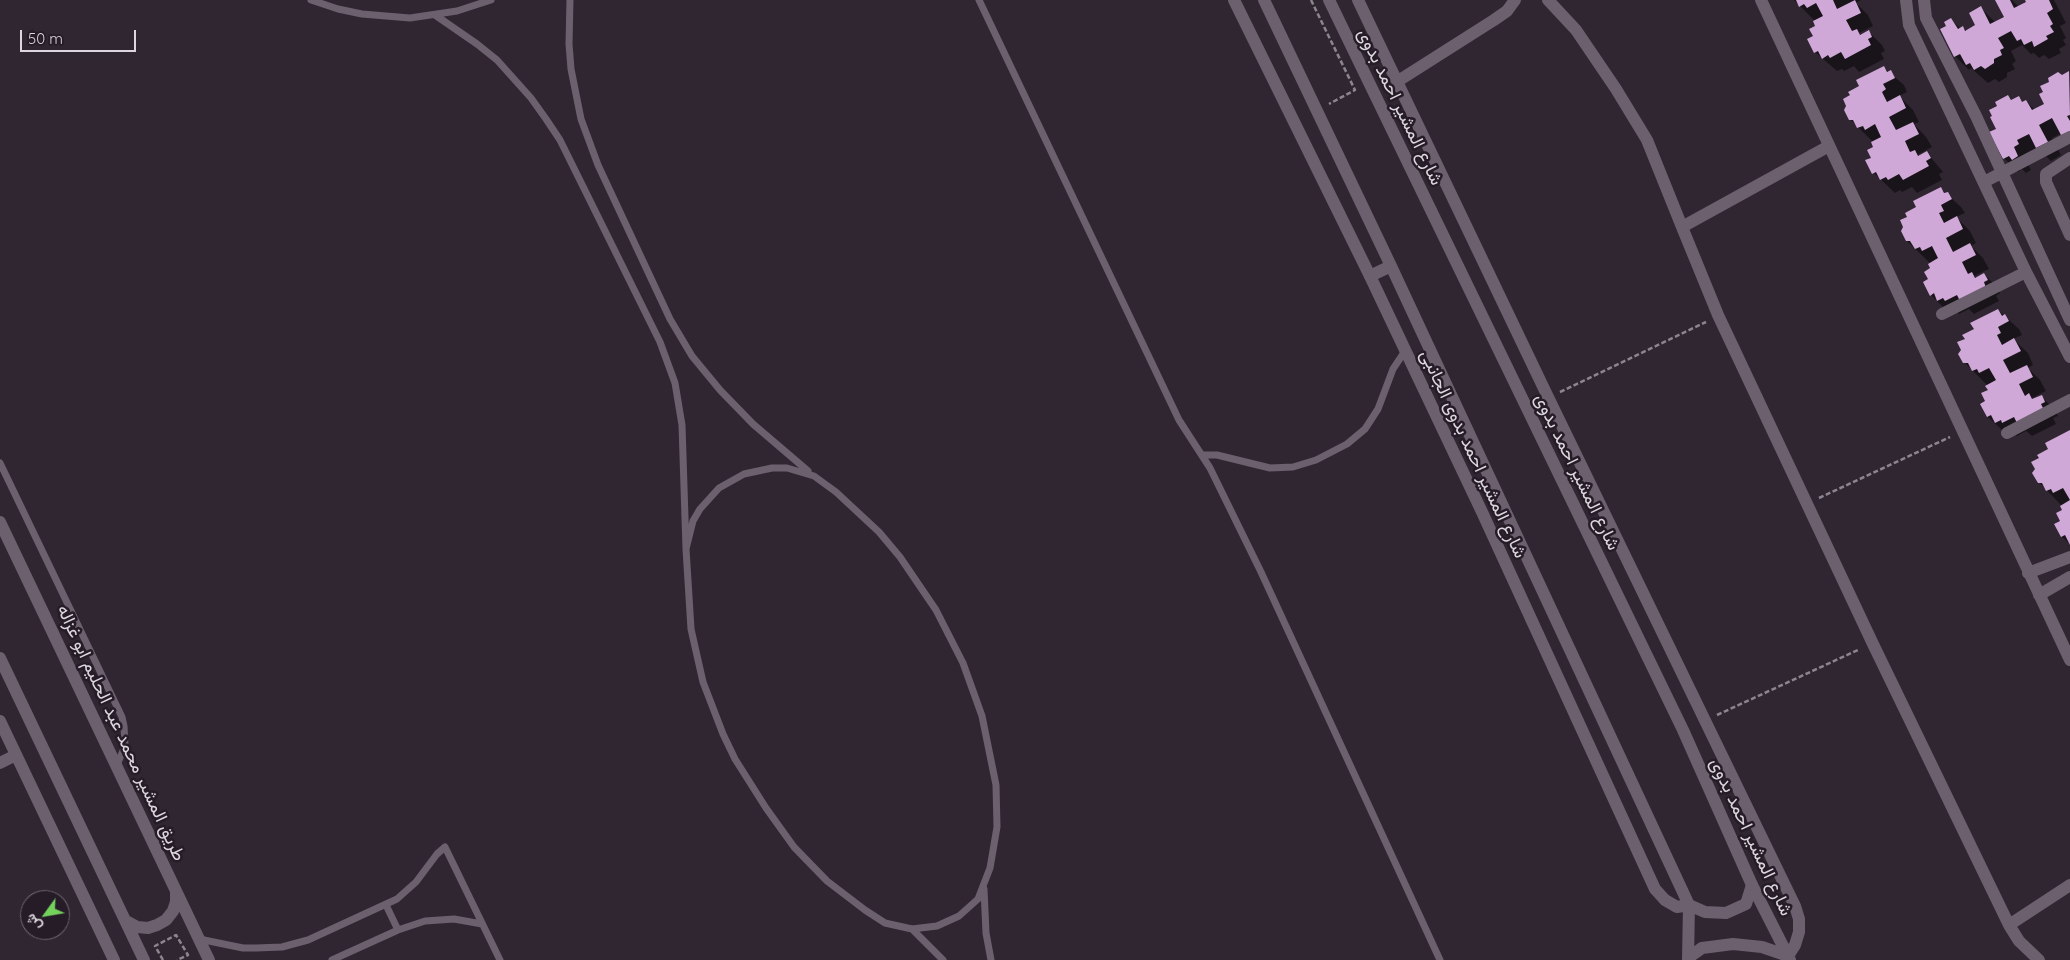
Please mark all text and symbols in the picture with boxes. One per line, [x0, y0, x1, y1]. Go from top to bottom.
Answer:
scale bar [22, 20, 139, 52]
street label: شارع المشير احمد بدوى [1353, 25, 1447, 189]
text: 50 m [28, 29, 63, 48]
street label: شارع المشير احمد بدوى الجانبى [1415, 346, 1531, 562]
street label: شارع المشير احمد بدوى [1530, 390, 1624, 554]
street label: طريق المشير محمد عبد الحليم ابو غزاله [52, 601, 190, 865]
street label: شارع المشير احمد بدوى [1705, 755, 1797, 919]
north arrow [20, 890, 70, 940]
text: ش [21, 911, 45, 934]

